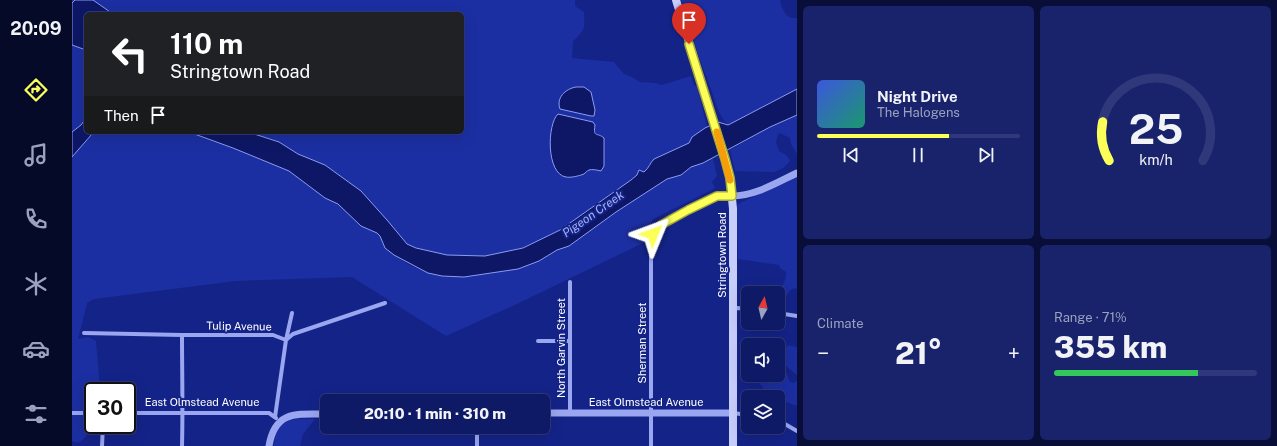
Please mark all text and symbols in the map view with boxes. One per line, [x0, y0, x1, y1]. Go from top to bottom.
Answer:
pin [672, 3, 706, 44]
icon: arrive [678, 9, 700, 31]
text: 20:09 [10, 18, 62, 39]
text: 110 m [170, 27, 243, 60]
icon: left [104, 28, 156, 80]
text: Stringtown Road [170, 61, 310, 82]
icon: directions [22, 76, 50, 104]
text: Night Drive [877, 88, 958, 105]
text: 25 [1128, 103, 1183, 152]
icon: arrive [147, 104, 169, 126]
text: The Halogens [877, 105, 960, 120]
text: Then [104, 107, 139, 124]
icon: music [22, 141, 50, 169]
icon: previous [840, 144, 862, 166]
icon: pause [907, 144, 929, 166]
icon: next [975, 144, 997, 166]
text: km/h [1139, 150, 1172, 167]
water label: Pigeon Creek [560, 187, 627, 240]
icon: phone [22, 205, 50, 233]
street label: Stringtown Road [716, 212, 728, 298]
position arrow [632, 213, 674, 255]
icon: climate [22, 270, 50, 298]
north arrow [741, 286, 785, 330]
map controls [741, 286, 785, 434]
street label: North Garvin Street [555, 298, 567, 398]
street label: Sherman Street [636, 303, 648, 383]
text: Range · 71% [1054, 310, 1127, 325]
text: Climate [817, 316, 864, 331]
street label: Tulip Avenue [206, 319, 272, 333]
text: 355 km [1054, 329, 1167, 365]
icon: car [22, 335, 50, 363]
text: 21° [895, 335, 942, 371]
button: sound [741, 338, 785, 382]
text: − [817, 340, 829, 366]
text: + [1008, 340, 1020, 366]
speed limit sign: 30 [84, 382, 136, 434]
button: layers [741, 390, 785, 434]
street label: East Olmstead Avenue [145, 396, 259, 408]
street label: East Olmstead Avenue [589, 396, 703, 408]
icon: filters [22, 400, 50, 428]
text: 20:10 · 1 min · 310 m [364, 405, 506, 422]

